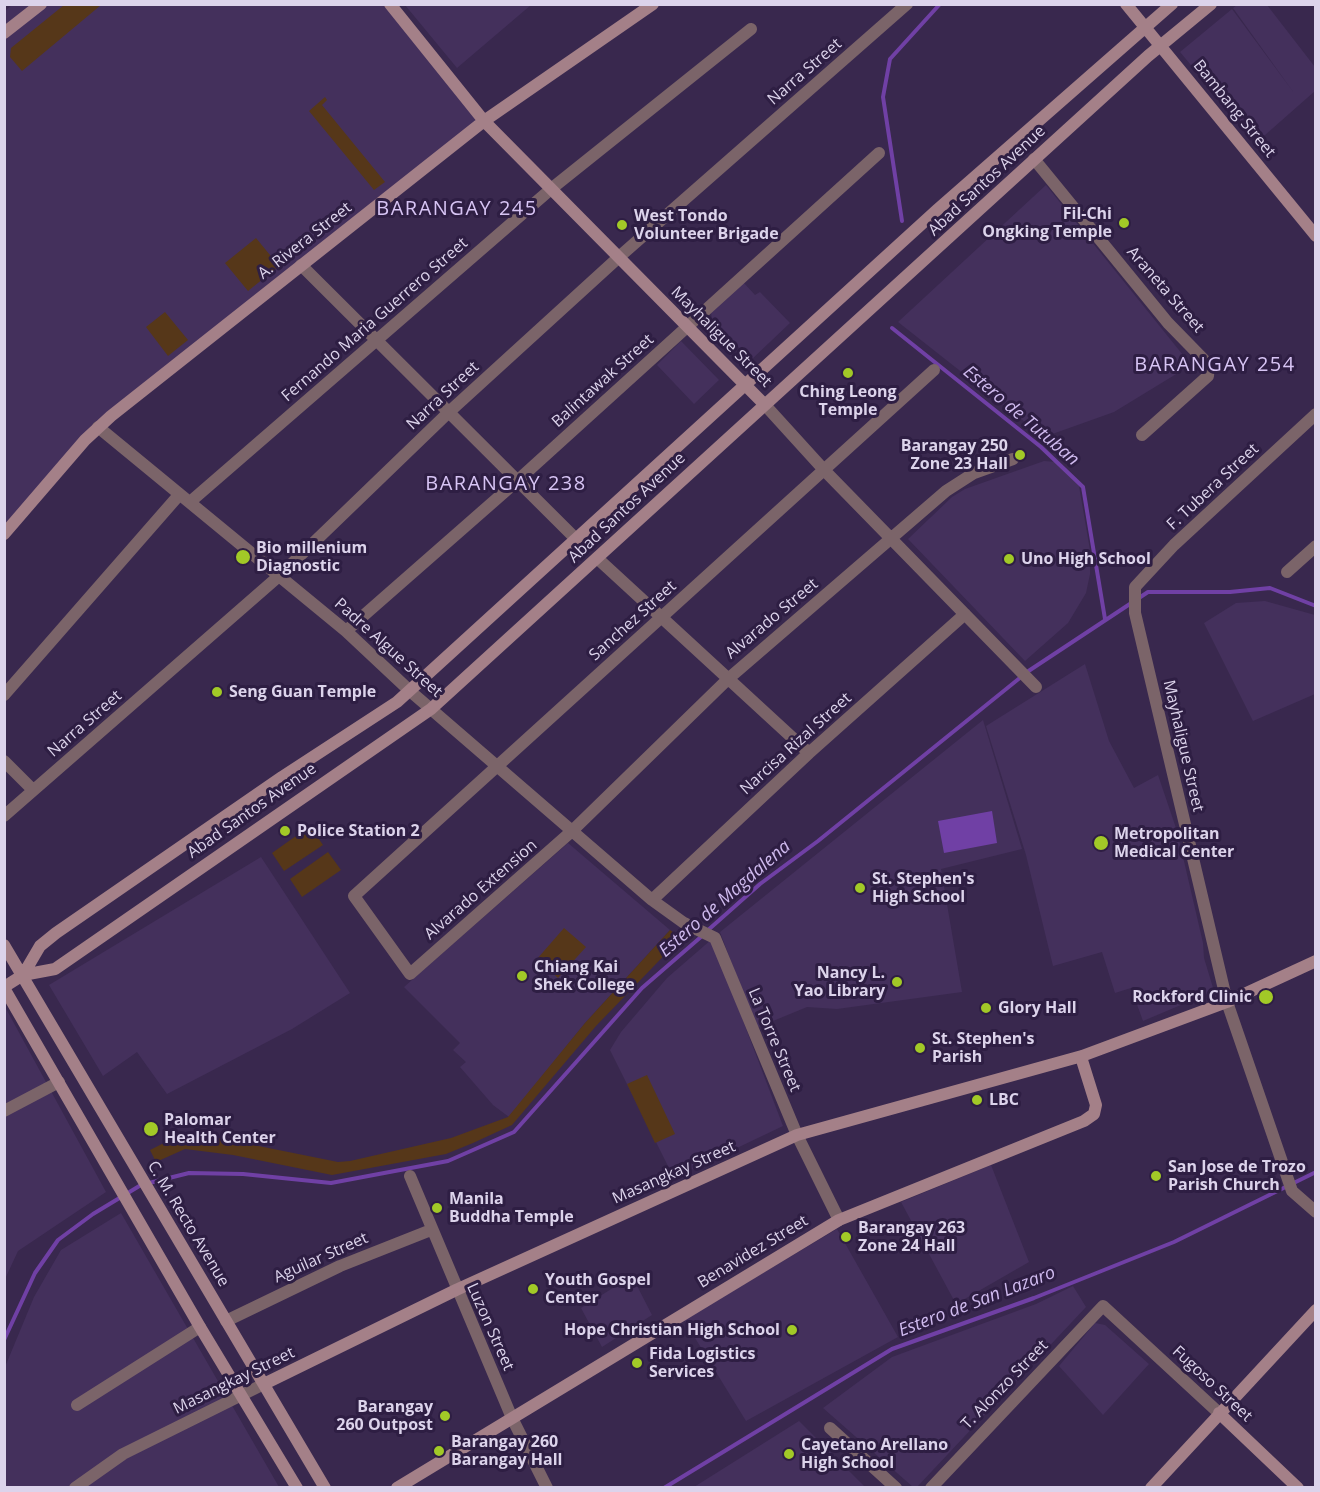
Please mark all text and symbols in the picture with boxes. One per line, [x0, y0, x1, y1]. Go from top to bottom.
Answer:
street label: Narra Street [764, 35, 846, 109]
street label: Bambang Street [1189, 56, 1279, 162]
street label: Abad Santos Avenue [924, 122, 1050, 240]
district label: BARANGAY 245 [376, 197, 538, 221]
street label: A. Rivera Street [254, 198, 356, 284]
place label: Fil-Chi Ongking Temple [982, 204, 1112, 242]
place label: West Tondo Volunteer Brigade [634, 206, 779, 244]
marker: Fil-Chi Ongking Temple [1117, 216, 1131, 230]
marker: West Tondo Volunteer Brigade [615, 218, 629, 232]
street label: Fernando Maria Guerrero Street [278, 234, 472, 406]
street label: Araneta Street [1122, 243, 1208, 337]
street label: Mayhaligue Street [667, 283, 775, 391]
street label: Balintawak Street [548, 330, 658, 432]
district label: BARANGAY 254 [1134, 353, 1296, 377]
street label: Narra Street [403, 358, 483, 434]
water label: Estero de Tutuban [959, 361, 1083, 471]
marker: Ching Leong Temple [841, 366, 855, 380]
place label: Ching Leong Temple [799, 382, 897, 420]
place label: Barangay 250 Zone 23 Hall [901, 436, 1008, 474]
street label: F. Tubera Street [1163, 440, 1263, 534]
marker: Barangay 250 Zone 23 Hall [1013, 448, 1027, 462]
street label: Abad Santos Avenue [564, 449, 690, 567]
district label: BARANGAY 238 [425, 472, 587, 496]
place label: Bio millenium Diagnostic [256, 538, 367, 576]
marker: Bio millenium Diagnostic [234, 548, 252, 566]
place label: Uno High School [1021, 549, 1151, 569]
marker: Uno High School [1002, 552, 1016, 566]
street label: Alvarado Street [722, 575, 822, 663]
street label: Sanchez Street [586, 577, 680, 665]
street label: Padre Algue Street [330, 595, 446, 701]
street label: Mayhaligue Street [1159, 678, 1207, 814]
place label: Seng Guan Temple [229, 682, 376, 702]
marker: Seng Guan Temple [210, 685, 224, 699]
street label: Narra Street [44, 687, 126, 761]
street label: Narcisa Rizal Street [736, 689, 856, 799]
street label: Abad Santos Avenue [184, 759, 320, 863]
place label: Police Station 2 [297, 821, 420, 841]
marker: Police Station 2 [278, 824, 292, 838]
place label: Metropolitan Medical Center [1114, 824, 1234, 862]
marker: Metropolitan Medical Center [1092, 834, 1110, 852]
street label: Alvarado Extension [421, 836, 541, 944]
water label: Estero de Magdalena [655, 836, 795, 962]
place label: St. Stephen's High School [872, 869, 975, 907]
marker: St. Stephen's High School [853, 881, 867, 895]
place label: Chiang Kai Shek College [534, 957, 635, 995]
place label: Nancy L. Yao Library [794, 963, 885, 1001]
marker: Chiang Kai Shek College [515, 969, 529, 983]
marker: Nancy L. Yao Library [890, 975, 904, 989]
street label: La Torre Street [744, 985, 804, 1095]
place label: Rockford Clinic [1132, 987, 1252, 1007]
marker: Rockford Clinic [1257, 988, 1275, 1006]
place label: Glory Hall [998, 998, 1077, 1018]
marker: Glory Hall [979, 1001, 993, 1015]
place label: St. Stephen's Parish [932, 1029, 1035, 1067]
marker: St. Stephen's Parish [913, 1041, 927, 1055]
place label: LBC [989, 1090, 1019, 1110]
marker: LBC [970, 1093, 984, 1107]
place label: Palomar Health Center [164, 1110, 276, 1148]
marker: Palomar Health Center [142, 1120, 160, 1138]
street label: Masangkay Street [610, 1137, 738, 1209]
place label: San Jose de Trozo Parish Church [1168, 1157, 1306, 1195]
street label: C. M. Recto Avenue [143, 1158, 233, 1290]
marker: San Jose de Trozo Parish Church [1149, 1169, 1163, 1183]
place label: Manila Buddha Temple [449, 1189, 574, 1227]
marker: Manila Buddha Temple [430, 1201, 444, 1215]
street label: Benavidez Street [694, 1212, 812, 1292]
place label: Barangay 263 Zone 24 Hall [858, 1218, 965, 1256]
street label: Aguilar Street [271, 1229, 371, 1287]
marker: Barangay 263 Zone 24 Hall [839, 1230, 853, 1244]
water label: Estero de San Lazaro [895, 1262, 1059, 1342]
place label: Youth Gospel Center [545, 1270, 651, 1308]
street label: Luzon Street [462, 1280, 518, 1374]
marker: Youth Gospel Center [526, 1282, 540, 1296]
place label: Hope Christian High School [564, 1320, 780, 1340]
marker: Hope Christian High School [785, 1323, 799, 1337]
street label: T. Alonzo Street [958, 1336, 1052, 1434]
street label: Fugoso Street [1168, 1342, 1256, 1426]
street label: Masangkay Street [170, 1343, 298, 1419]
place label: Fida Logistics Services [649, 1344, 755, 1382]
marker: Fida Logistics Services [630, 1356, 644, 1370]
place label: Barangay 260 Outpost [336, 1397, 433, 1435]
marker: Barangay 260 Outpost [438, 1409, 452, 1423]
place label: Barangay 260 Barangay Hall [451, 1432, 562, 1470]
place label: Cayetano Arellano High School [801, 1435, 948, 1473]
marker: Barangay 260 Barangay Hall [432, 1444, 446, 1458]
marker: Cayetano Arellano High School [782, 1447, 796, 1461]

